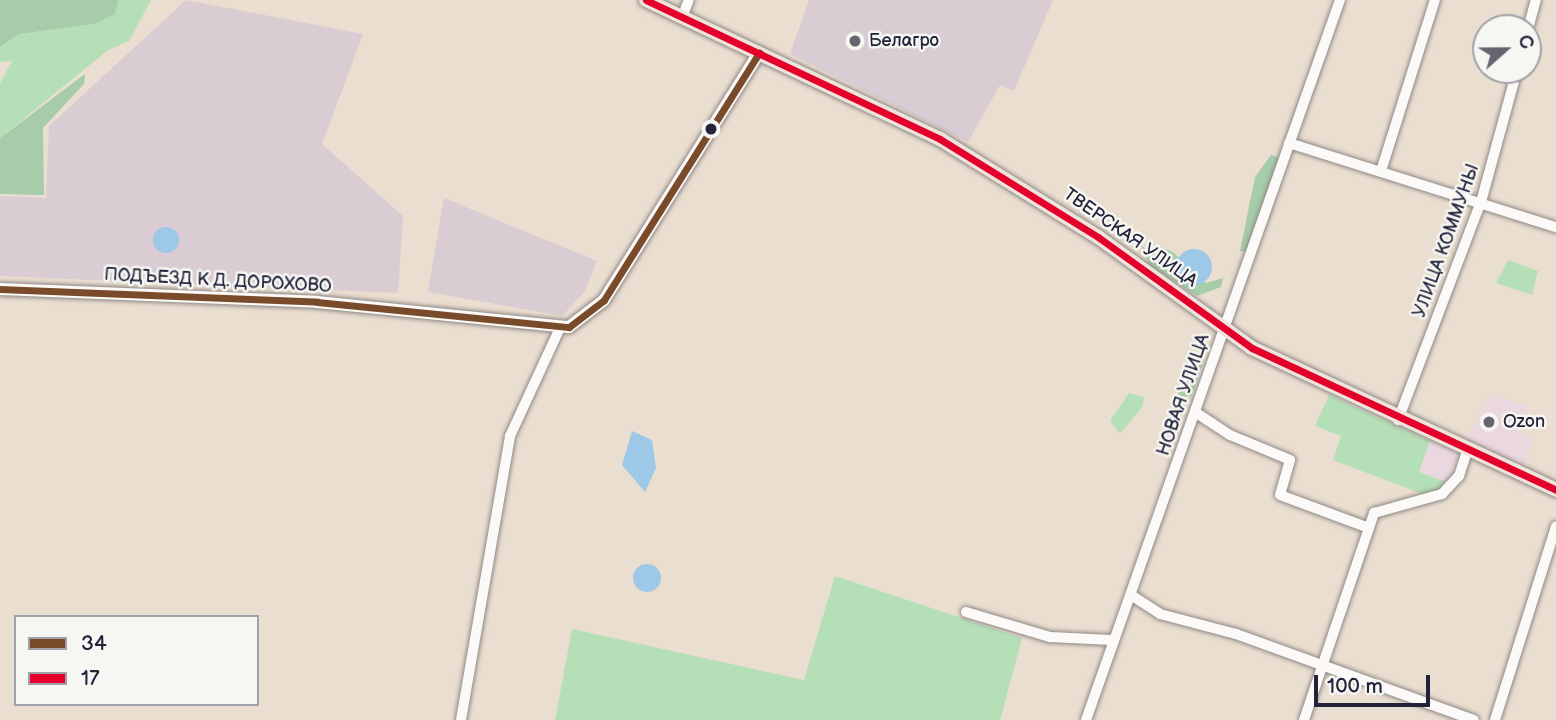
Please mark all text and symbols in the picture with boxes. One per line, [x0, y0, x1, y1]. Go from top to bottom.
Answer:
north arrow [1472, 14, 1542, 84]
place label: Белагро [869, 30, 939, 52]
text: С [1512, 32, 1538, 52]
marker: Белагро [847, 33, 863, 49]
unlabelled marker [704, 122, 718, 136]
street label: УЛИЦА КОММУНЫ [1409, 161, 1485, 321]
street label: ТВЕРСКАЯ УЛИЦА [1059, 184, 1201, 292]
street label: ПОДЪЕЗД К Д. ДОРОХОВО [104, 264, 332, 298]
street label: НОВАЯ УЛИЦА [1153, 331, 1215, 459]
place label: Ozon [1503, 411, 1545, 433]
marker: Ozon [1481, 414, 1497, 430]
legend [14, 615, 259, 706]
text: 34 [81, 631, 107, 656]
scale bar [1318, 660, 1434, 704]
text: 17 [81, 666, 99, 691]
text: 100 m [1327, 674, 1383, 699]

